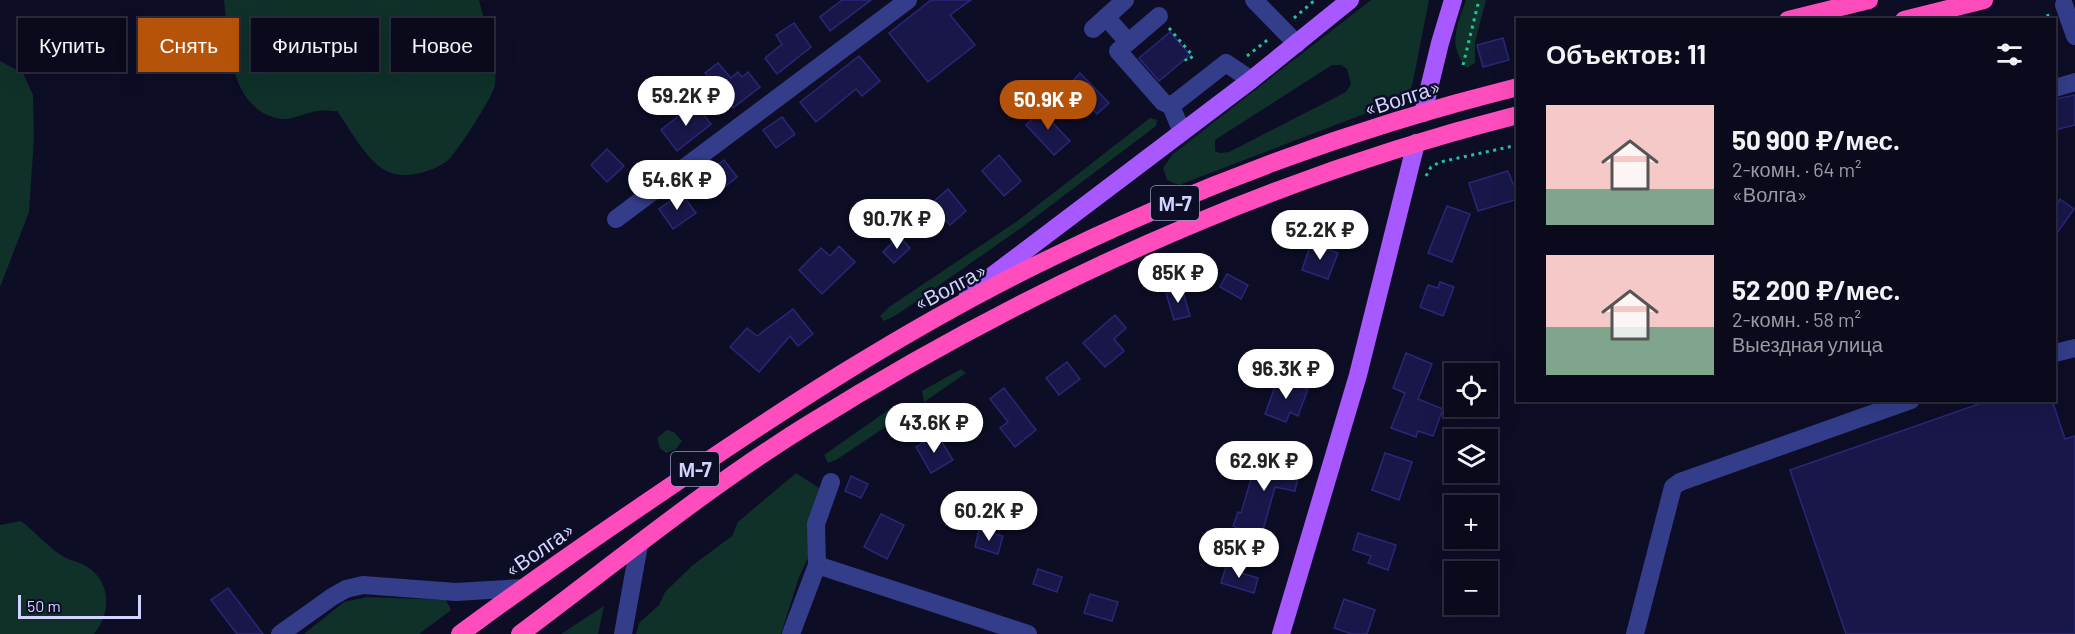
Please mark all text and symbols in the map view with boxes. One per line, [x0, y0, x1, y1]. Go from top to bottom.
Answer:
chip: Купить [18, 18, 126, 72]
chip: Снять [138, 18, 239, 72]
chip: Фильтры [251, 18, 379, 72]
chip: Новое [391, 18, 494, 72]
text: Объектов: 11 [1546, 38, 1706, 69]
icon: filters [1993, 38, 2026, 71]
street label: «Волга» [1361, 73, 1443, 121]
pin: 59.2K ₽ [631, 76, 741, 127]
pin: 50.9K ₽ [993, 80, 1103, 131]
text: 59.2K ₽ [652, 83, 720, 107]
text: 50.9K ₽ [1014, 87, 1082, 111]
text: 50 900 ₽/мес. [1732, 124, 1900, 155]
icon: home [1594, 129, 1666, 201]
text: 2-комн. · 64 m² [1732, 157, 1862, 181]
pin: 54.6K ₽ [622, 160, 732, 211]
text: 54.6K ₽ [642, 167, 712, 191]
text: «Волга» [1732, 182, 1807, 206]
road number: М-7 [1151, 186, 1199, 220]
pin: 90.7K ₽ [842, 199, 952, 250]
text: 90.7K ₽ [863, 206, 931, 230]
pin: 52.2K ₽ [1265, 210, 1375, 261]
text: 52.2K ₽ [1285, 217, 1355, 241]
pin: 85K ₽ [1136, 253, 1220, 304]
street label: «Волга» [909, 256, 991, 316]
text: 85K ₽ [1152, 260, 1204, 284]
text: 52 200 ₽/мес. [1732, 274, 1901, 305]
icon: home [1594, 279, 1666, 351]
text: 2-комн. · 58 m² [1732, 307, 1861, 331]
text: Выездная улица [1732, 332, 1883, 356]
pin: 96.3K ₽ [1231, 349, 1341, 400]
text: 96.3K ₽ [1252, 356, 1320, 380]
map controls [1444, 363, 1498, 615]
button: locate [1444, 363, 1498, 417]
pin: 43.6K ₽ [879, 403, 989, 454]
text: 43.6K ₽ [899, 410, 969, 434]
button: layers [1444, 429, 1498, 483]
pin: 62.9K ₽ [1209, 441, 1319, 492]
text: 62.9K ₽ [1230, 448, 1298, 472]
road number: М-7 [671, 452, 719, 486]
pin: 60.2K ₽ [934, 491, 1044, 542]
button: + [1444, 495, 1498, 549]
text: 60.2K ₽ [954, 498, 1024, 522]
street label: «Волга» [499, 516, 579, 582]
pin: 85K ₽ [1197, 528, 1281, 579]
text: 85K ₽ [1213, 535, 1265, 559]
button: − [1444, 561, 1498, 615]
scale bar [18, 592, 141, 620]
text: 50 m [27, 596, 61, 615]

